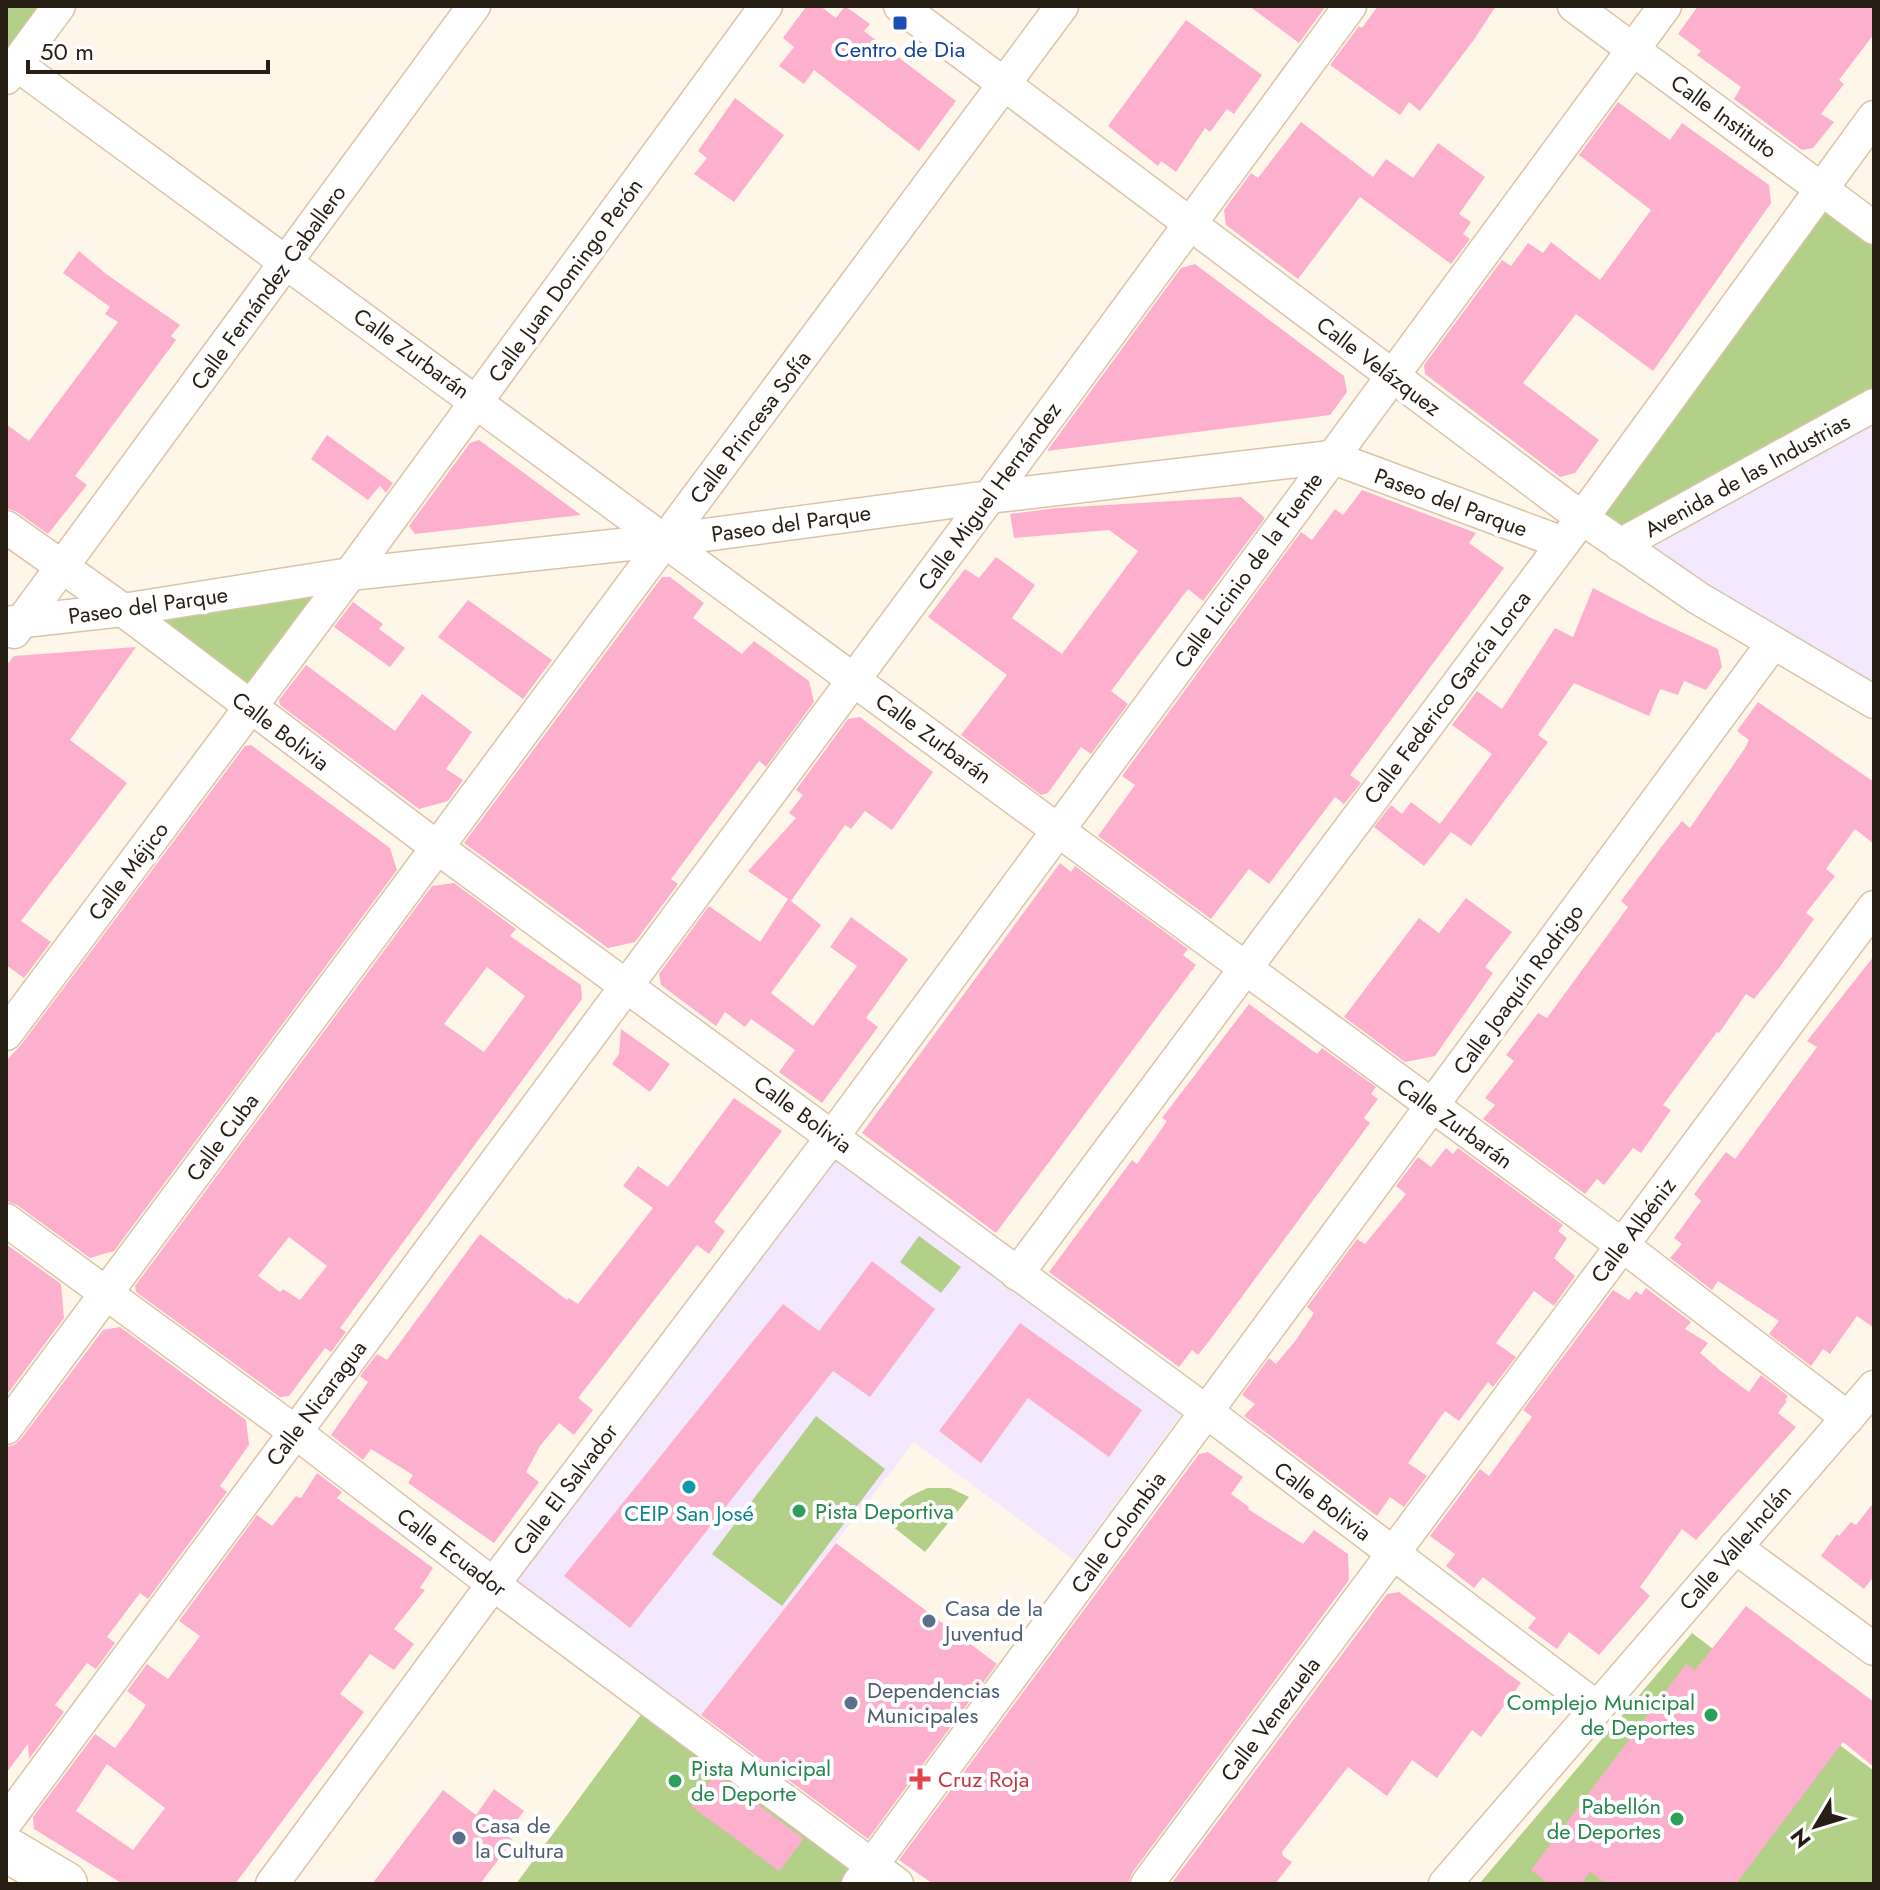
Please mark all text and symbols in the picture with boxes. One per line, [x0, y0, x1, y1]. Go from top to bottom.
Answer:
marker: Centro de Dia [891, 14, 909, 32]
scale bar [28, 24, 268, 74]
place label: Centro de Dia [835, 33, 965, 65]
text: 50 m [40, 34, 94, 69]
street label: Calle Instituto [1664, 66, 1784, 166]
street label: Calle Juan Domingo Perón [480, 171, 650, 389]
street label: Calle Fernández Caballero [183, 178, 353, 396]
street label: Calle Zurbarán [347, 300, 477, 406]
street label: Calle Velázquez [1310, 309, 1448, 423]
street label: Calle Princesa Sofía [682, 344, 818, 510]
street label: Calle Miguel Hernández [910, 395, 1068, 597]
street label: Avenida de las Industrias [1638, 405, 1856, 545]
street label: Paseo del Parque [1370, 459, 1532, 545]
street label: Calle Licinio de la Fuente [1166, 465, 1330, 675]
street label: Paseo del Parque [709, 496, 873, 550]
street label: Paseo del Parque [66, 578, 230, 632]
street label: Calle Federico García Lorca [1356, 583, 1538, 811]
street label: Calle Bolivia [226, 684, 336, 778]
street label: Calle Zurbarán [869, 685, 999, 791]
street label: Calle Méjico [80, 815, 176, 927]
street label: Calle Joaquín Rodrigo [1445, 897, 1591, 1081]
street label: Calle Bolivia [747, 1067, 859, 1161]
street label: Calle Zurbarán [1390, 1070, 1520, 1176]
street label: Calle Cuba [178, 1086, 266, 1188]
street label: Calle Albéniz [1583, 1171, 1683, 1289]
street label: Calle Nicaragua [258, 1333, 374, 1473]
street label: Calle El Salvador [505, 1416, 625, 1562]
street label: Calle Bolivia [1268, 1454, 1378, 1548]
street label: Calle Colombia [1063, 1464, 1173, 1600]
street label: Calle Valle-Inclán [1671, 1477, 1799, 1617]
marker: CEIP San José [680, 1478, 698, 1496]
place label: Pista Deportiva [815, 1495, 954, 1527]
place label: CEIP San José [624, 1497, 754, 1529]
street label: Calle Ecuador [390, 1500, 514, 1604]
marker: Pista Deportiva [790, 1502, 808, 1520]
place label: Casa de la Juventud [942, 1592, 1043, 1649]
marker: Casa de la Juventud [920, 1612, 938, 1630]
street label: Calle Venezuela [1212, 1650, 1328, 1788]
place label: Dependencias Municipales [867, 1674, 1000, 1731]
place label: Complejo Municipal de Deportes [1507, 1686, 1695, 1743]
marker: Dependencias Municipales [842, 1694, 860, 1712]
marker: Complejo Municipal de Deportes [1702, 1706, 1720, 1724]
place label: Pista Municipal de Deporte [691, 1752, 831, 1809]
place label: Cruz Roja [938, 1763, 1029, 1795]
marker: Cruz Roja [909, 1768, 931, 1790]
marker: Pista Municipal de Deporte [666, 1772, 684, 1790]
north arrow [1776, 1786, 1856, 1866]
place label: Pabellón de Deportes [1547, 1790, 1661, 1847]
place label: Casa de la Cultura [475, 1809, 564, 1866]
marker: Pabellón de Deportes [1668, 1810, 1686, 1828]
text: N [1782, 1822, 1818, 1855]
marker: Casa de la Cultura [450, 1829, 468, 1847]

